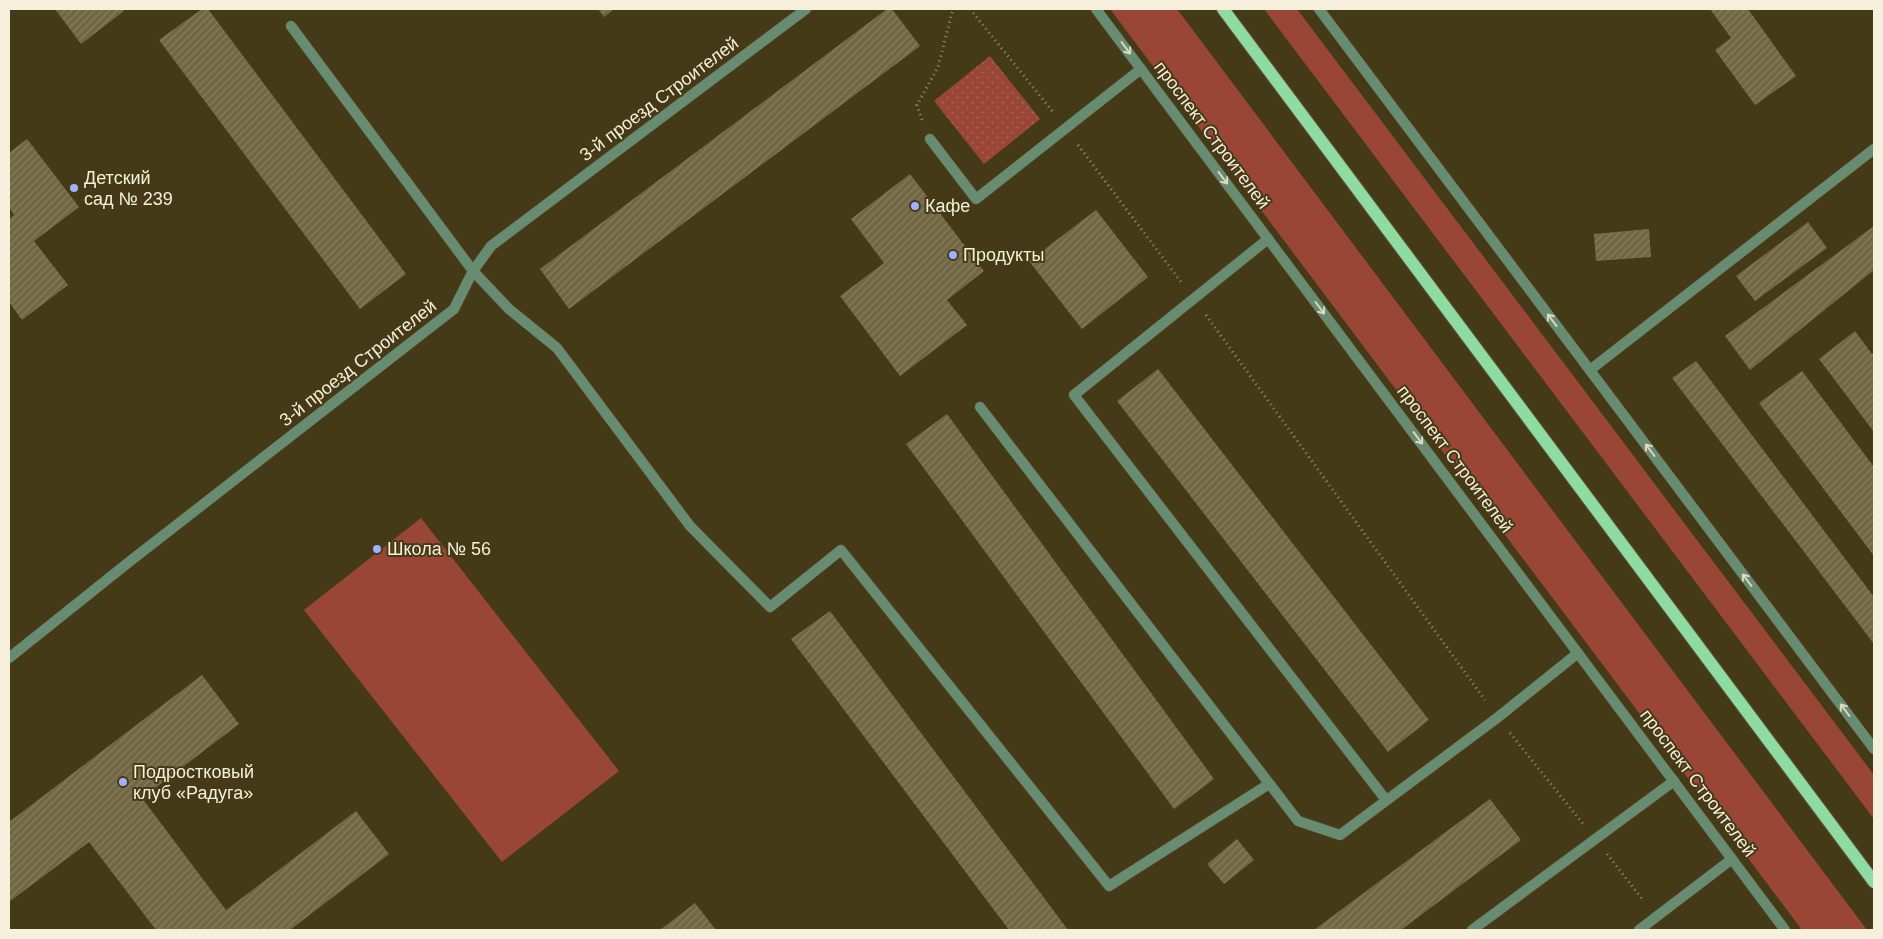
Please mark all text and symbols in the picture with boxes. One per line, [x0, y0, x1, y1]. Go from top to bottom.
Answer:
street label: 3-й проезд Строителей [576, 33, 742, 165]
one-way arrow [1120, 41, 1131, 54]
street label: проспект Строителей [1150, 57, 1274, 213]
place label: Детский сад № 239 [84, 168, 173, 209]
one-way arrow [1218, 171, 1228, 185]
marker: Детский сад № 239 [68, 182, 80, 194]
place label: Кафе [925, 196, 970, 216]
marker: Кафе [909, 200, 921, 212]
place label: Продукты [963, 245, 1044, 265]
marker: Продукты [947, 249, 959, 261]
street label: 3-й проезд Строителей [276, 296, 440, 430]
one-way arrow [1315, 301, 1325, 315]
one-way arrow [1547, 314, 1558, 327]
street label: проспект Строителей [1393, 381, 1517, 537]
one-way arrow [1412, 431, 1423, 444]
one-way arrow [1645, 443, 1655, 457]
place label: Школа № 56 [387, 539, 491, 559]
marker: Школа № 56 [371, 543, 383, 555]
one-way arrow [1742, 574, 1753, 587]
one-way arrow [1840, 703, 1850, 717]
street label: проспект Строителей [1636, 705, 1760, 861]
place label: Подростковый клуб «Радуга» [133, 762, 254, 803]
marker: Подростковый клуб «Радуга» [117, 776, 129, 788]

